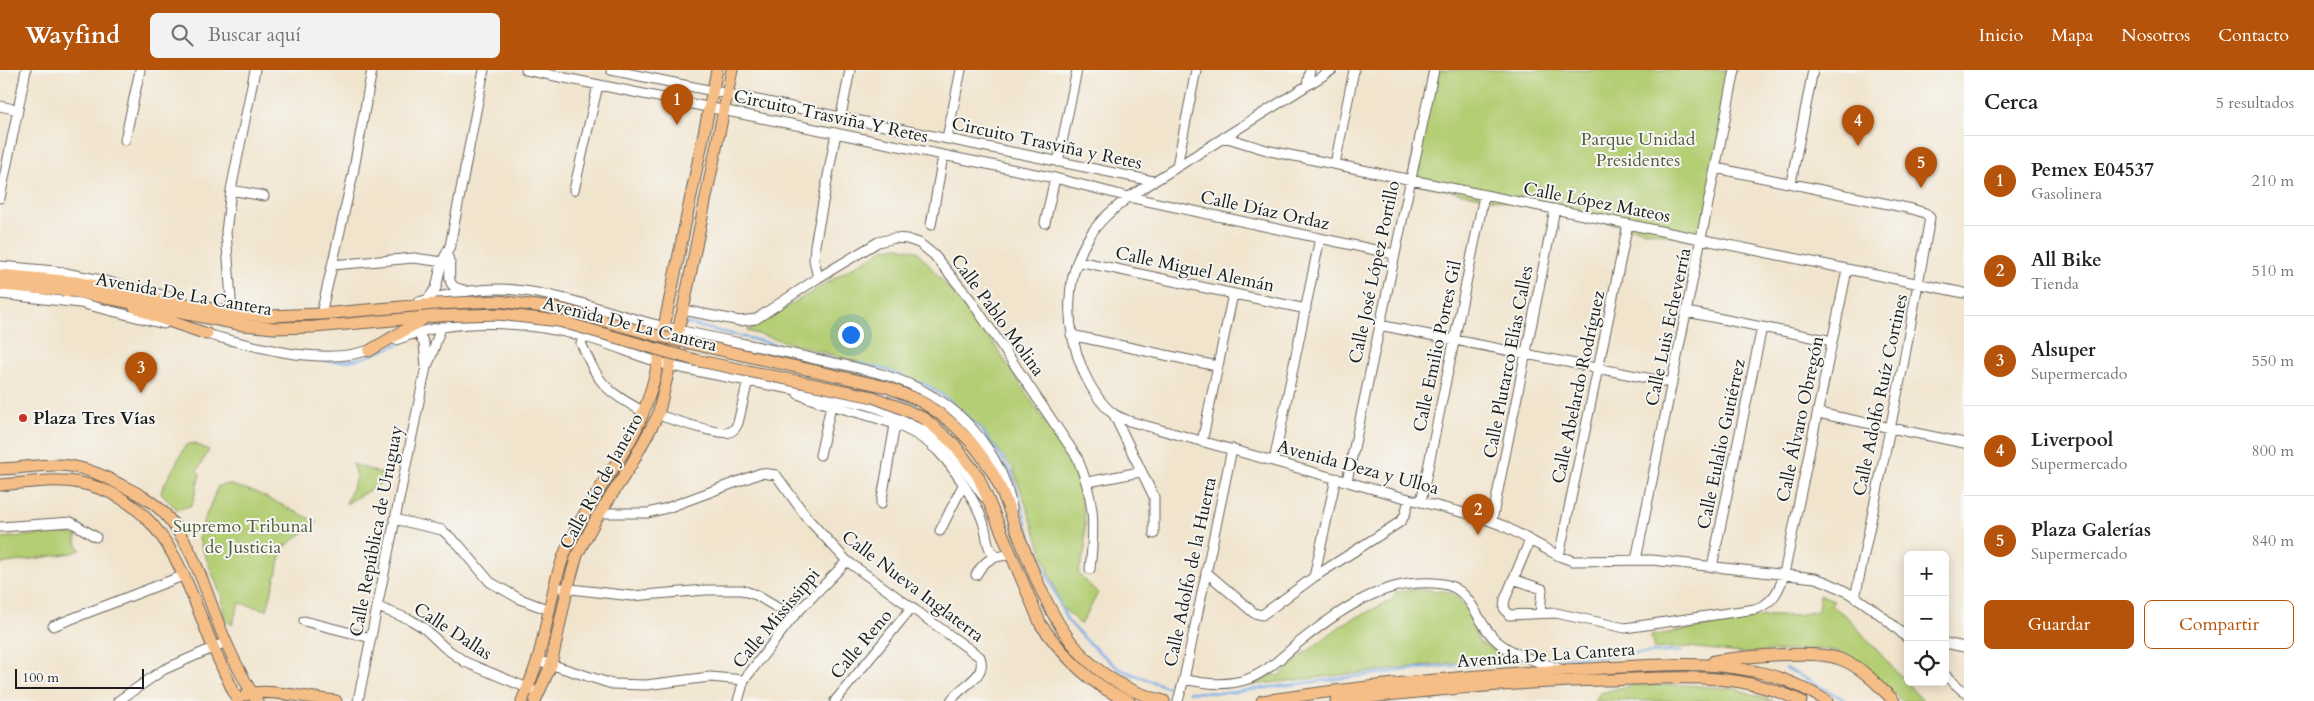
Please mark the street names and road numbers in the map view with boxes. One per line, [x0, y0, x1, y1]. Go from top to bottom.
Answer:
street label: Circuito Trasviña Y Retes [731, 84, 930, 149]
street label: Circuito Trasviña y Retes [949, 111, 1144, 176]
street label: Calle López Mateos [1521, 176, 1673, 229]
street label: Calle José López Portillo [1343, 178, 1406, 366]
street label: Calle Díaz Ordaz [1198, 185, 1332, 236]
street label: Calle Miguel Alemán [1113, 240, 1278, 299]
street label: Calle Luis Echeverría [1640, 246, 1698, 408]
street label: Calle Pablo Molina [945, 249, 1051, 382]
street label: Calle Emilio Portes Gil [1407, 258, 1468, 434]
street label: Calle Plutarco Elías Calles [1478, 264, 1539, 461]
street label: Avenida De La Cantera [94, 267, 274, 322]
street label: Calle Abelardo Rodríguez [1546, 288, 1611, 486]
street label: Avenida De La Cantera [540, 291, 720, 358]
street label: Calle Adolfo Ruíz Cortines [1847, 292, 1914, 498]
street label: Calle Álvaro Obregón [1771, 333, 1830, 504]
street label: Calle Eulalio Gutiérrez [1691, 357, 1752, 532]
street label: Calle Río de Janeiro [554, 408, 649, 554]
street label: Calle República de Uruguay [344, 423, 409, 639]
street label: Avenida Deza y Ulloa [1274, 434, 1442, 501]
street label: Calle Adolfo de la Huerta [1158, 475, 1223, 669]
street label: Calle Nueva Inglaterra [836, 525, 989, 648]
street label: Calle Mississippi [727, 563, 826, 674]
street label: Calle Dallas [409, 597, 497, 666]
street label: Calle Reno [825, 604, 898, 685]
street label: Avenida De La Cantera [1456, 637, 1636, 674]

